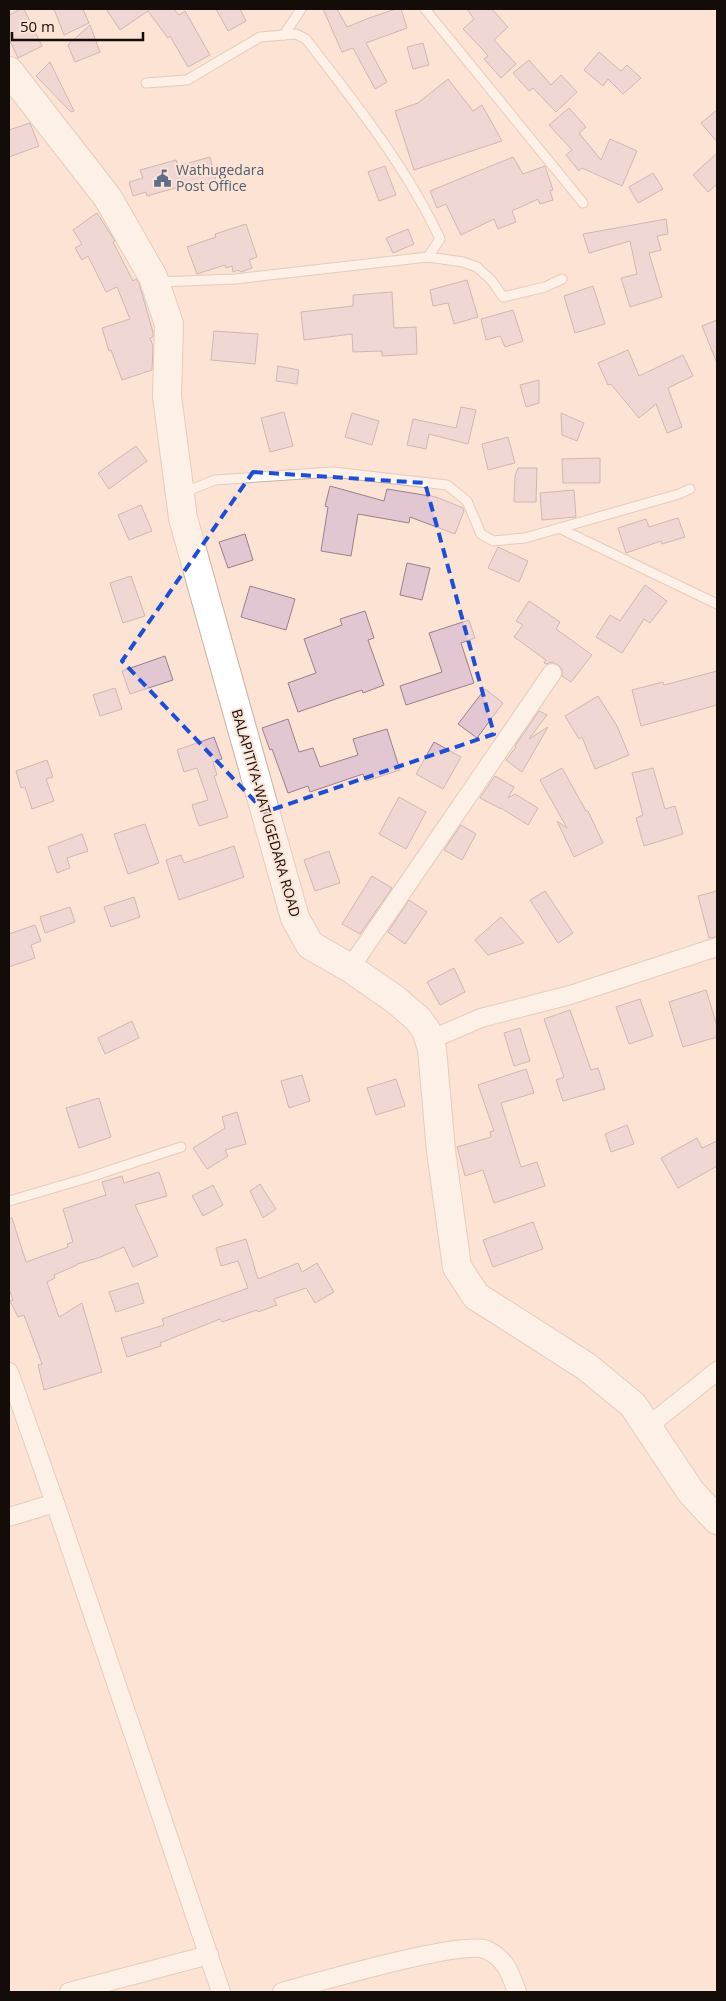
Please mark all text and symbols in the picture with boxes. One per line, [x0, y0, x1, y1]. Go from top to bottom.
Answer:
scale bar [12, 10, 144, 42]
text: 50 m [20, 16, 55, 36]
place label: Wathugedara Post Office [176, 160, 264, 195]
public building icon: Wathugedara Post Office [152, 168, 172, 188]
street label: BALAPITIYA-WATUGEDARA ROAD [228, 707, 305, 919]

